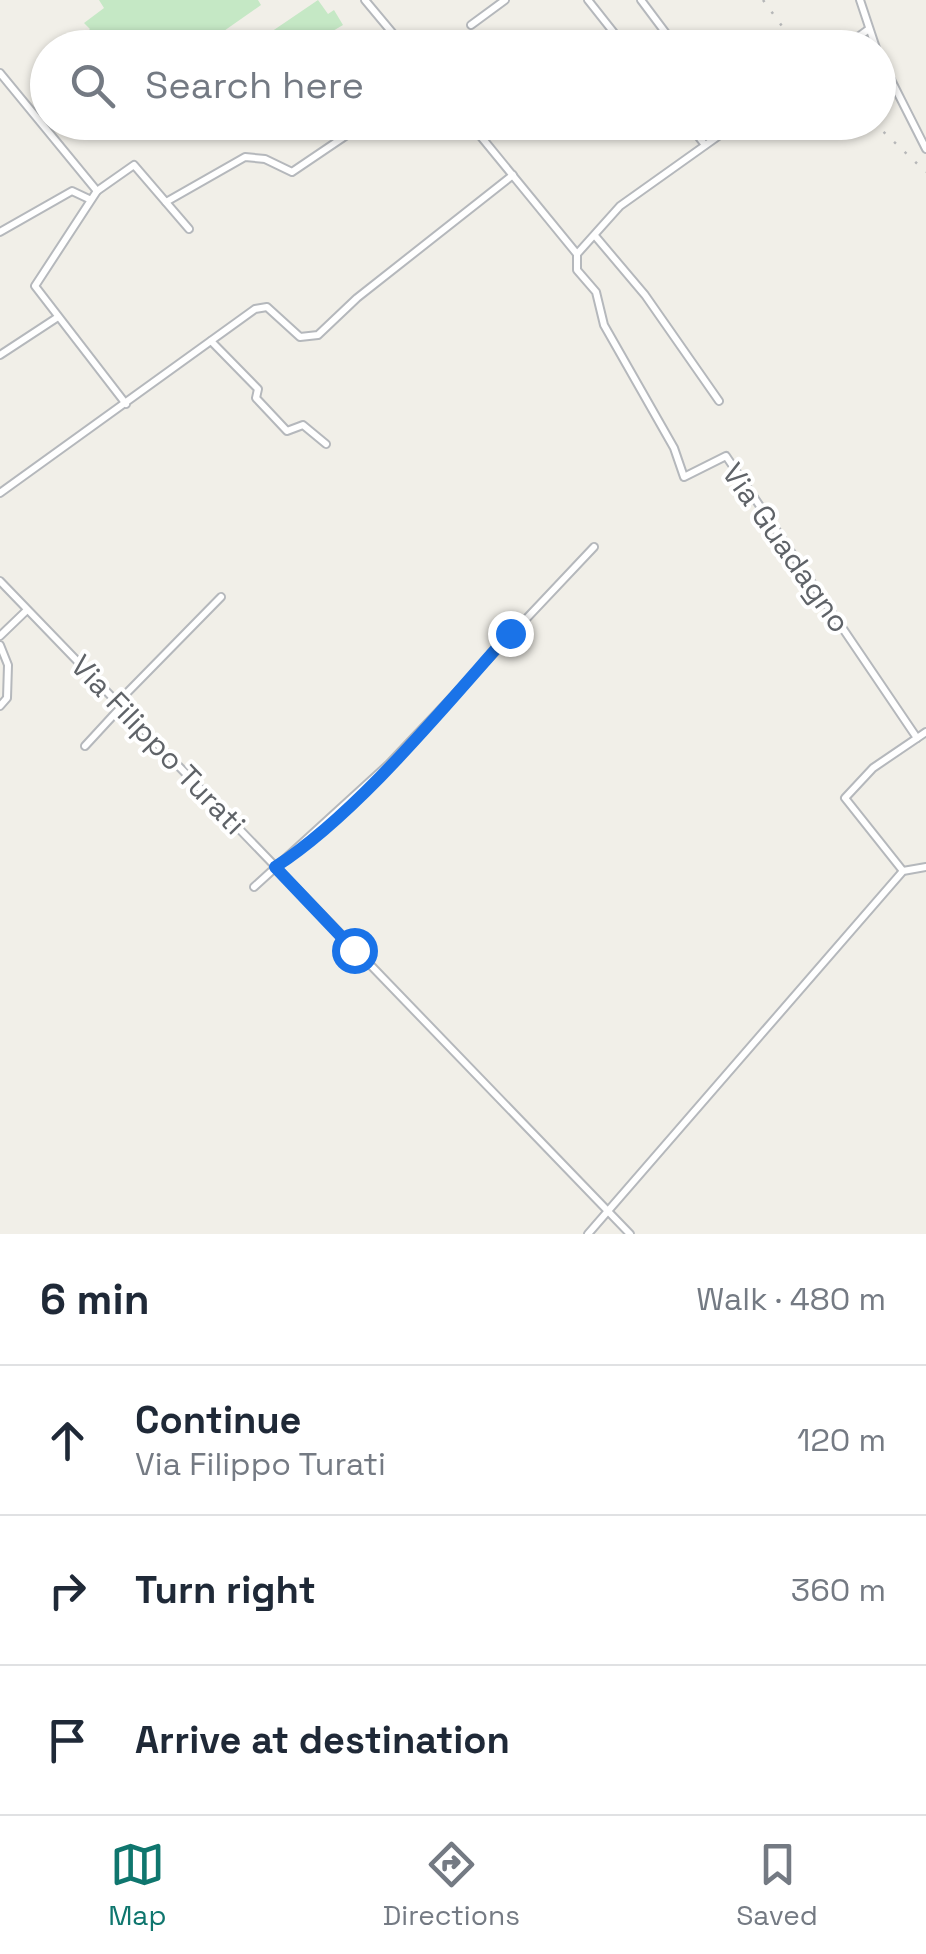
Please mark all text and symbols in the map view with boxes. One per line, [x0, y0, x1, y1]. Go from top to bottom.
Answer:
search box [30, 30, 896, 140]
icon: search [65, 58, 120, 113]
text: Search here [145, 61, 364, 109]
street label: Via Guadagno [714, 455, 859, 640]
route end [488, 611, 534, 657]
street label: Via Filippo Turati [63, 647, 254, 843]
route start [332, 928, 378, 974]
text: 6 min [40, 1273, 150, 1326]
text: Walk · 480 m [696, 1279, 886, 1319]
text: Continue [135, 1396, 301, 1444]
icon: ahead [40, 1413, 95, 1468]
text: 120 m [797, 1420, 886, 1460]
text: Via Filippo Turati [135, 1444, 386, 1484]
icon: right [40, 1563, 95, 1618]
text: Turn right [135, 1566, 316, 1614]
text: 360 m [791, 1570, 886, 1610]
icon: arrive [40, 1713, 95, 1768]
text: Arrive at destination [135, 1716, 510, 1764]
tab: Map [108, 1837, 166, 1933]
tab: Directions [383, 1837, 520, 1933]
tab: Saved [736, 1837, 818, 1933]

